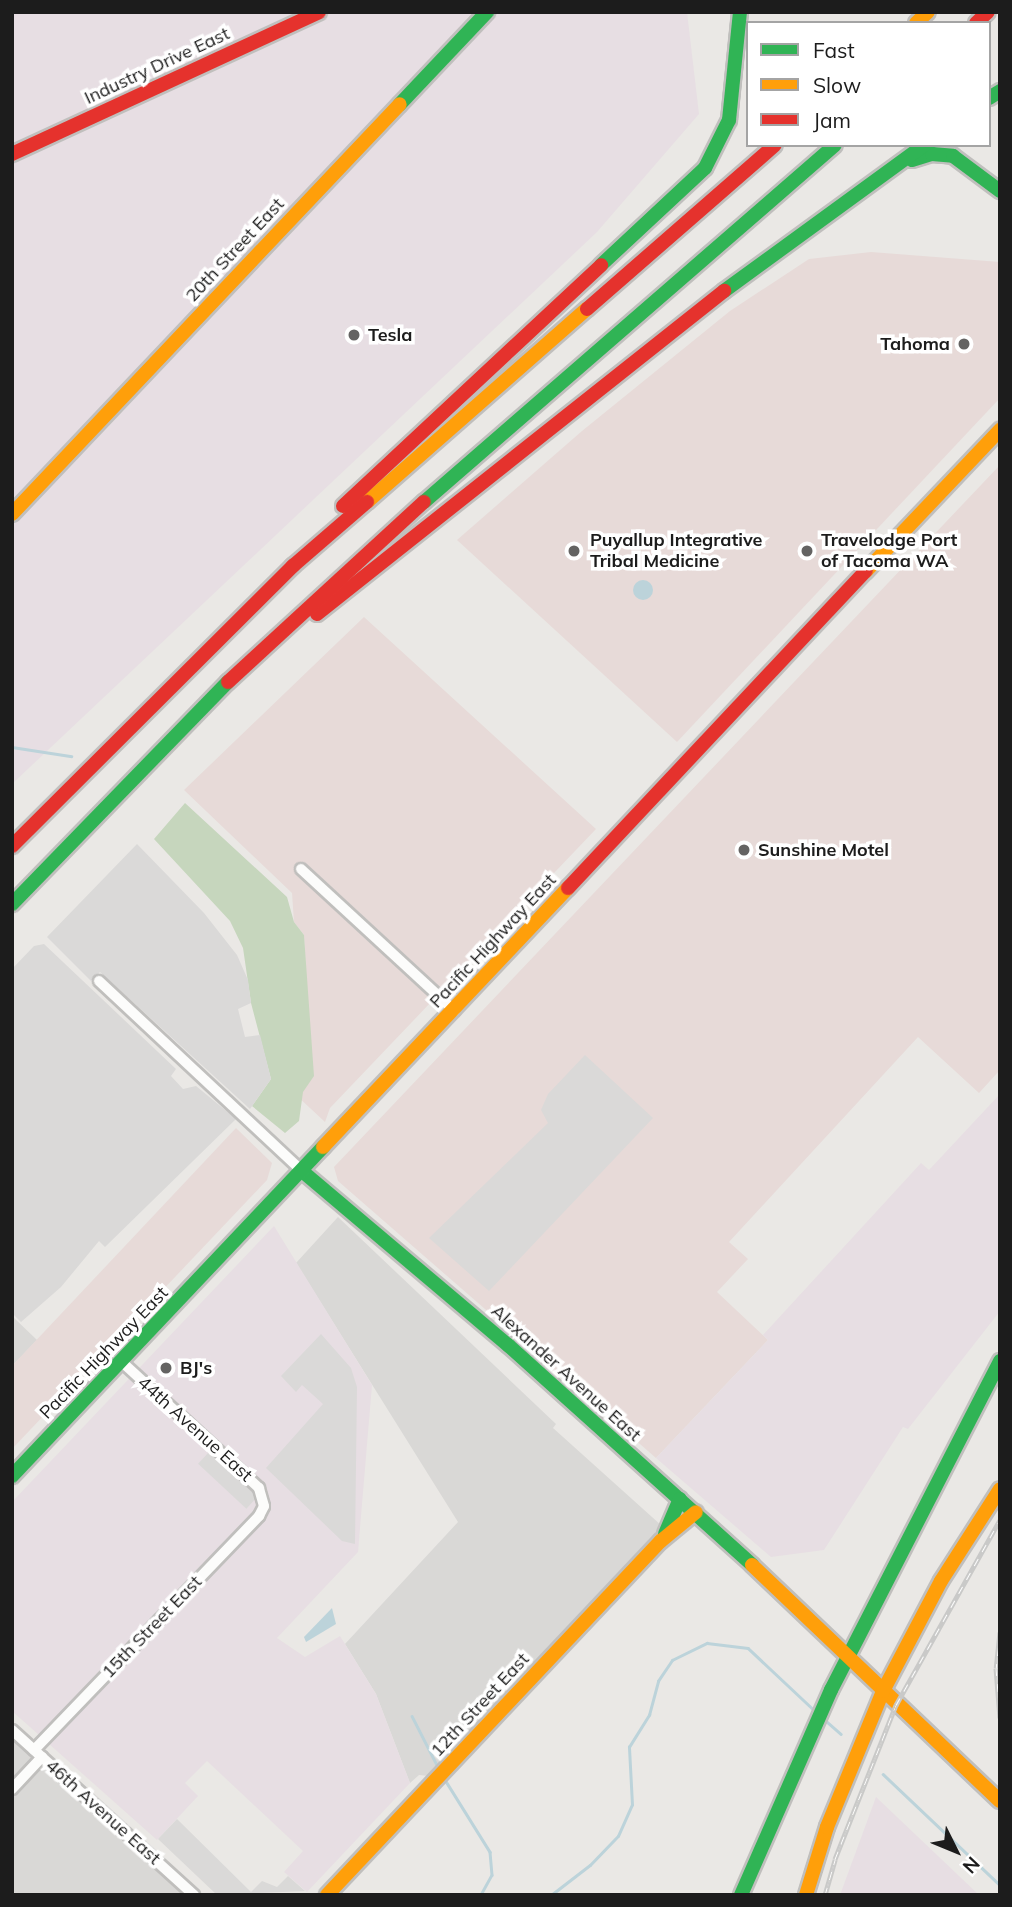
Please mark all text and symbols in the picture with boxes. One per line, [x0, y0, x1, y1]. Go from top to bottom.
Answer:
legend [746, 21, 991, 147]
street label: Industry Drive East [81, 23, 233, 109]
text: Fast [813, 37, 855, 63]
text: Slow [813, 72, 861, 98]
text: Jam [813, 107, 851, 133]
street label: 20th Street East [181, 194, 289, 306]
place label: Tesla [368, 324, 412, 346]
marker: Tesla [346, 327, 362, 343]
place label: Tahoma [880, 333, 950, 355]
marker: Tahoma [956, 336, 972, 352]
place label: Puyallup Integrative Tribal Medicine [590, 530, 762, 572]
place label: Travelodge Port of Tacoma WA [821, 530, 957, 572]
marker: Puyallup Integrative Tribal Medicine [564, 541, 584, 561]
marker: Travelodge Port of Tacoma WA [799, 543, 815, 559]
place label: Sunshine Motel [758, 839, 889, 861]
marker: Sunshine Motel [736, 842, 752, 858]
street label: Pacific Highway East [425, 869, 561, 1013]
street label: Pacific Highway East [35, 1282, 173, 1424]
street label: Alexander Avenue East [487, 1300, 645, 1446]
place label: BJ's [180, 1357, 212, 1379]
marker: BJ's [158, 1360, 174, 1376]
street label: 44th Avenue East [133, 1372, 257, 1486]
street label: 15th Street East [98, 1571, 206, 1683]
street label: 12th Street East [426, 1649, 534, 1761]
street label: 46th Avenue East [41, 1755, 165, 1869]
north arrow [921, 1816, 991, 1886]
text: N [958, 1852, 985, 1879]

